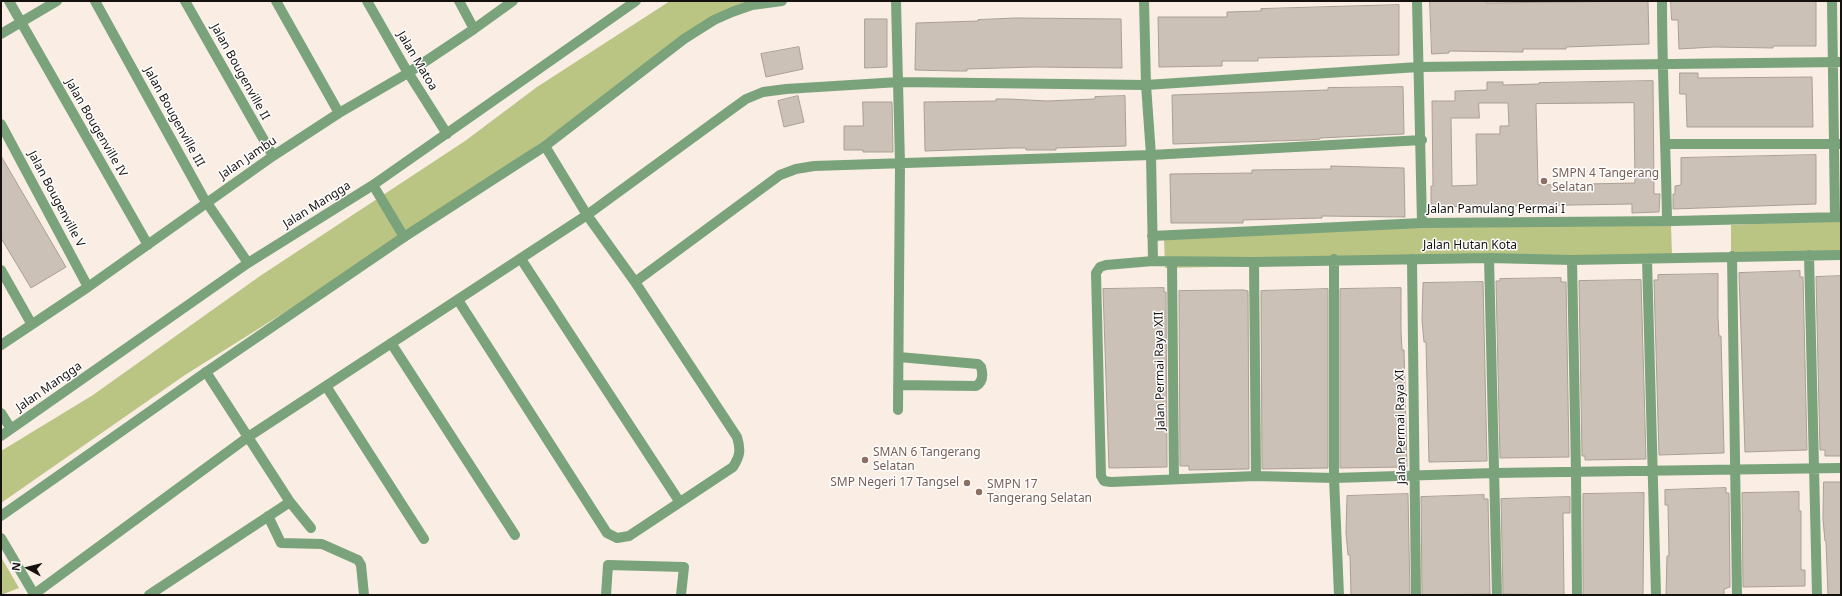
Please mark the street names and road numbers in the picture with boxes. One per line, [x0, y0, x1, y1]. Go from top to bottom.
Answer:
street label: Jalan Bougenville II [208, 21, 272, 123]
street label: Jalan Matoa [394, 29, 440, 93]
street label: Jalan Bougenville III [141, 65, 207, 169]
street label: Jalan Bougenville IV [62, 76, 130, 180]
street label: Jalan Jambu [216, 133, 280, 183]
street label: Jalan Bougenville V [25, 148, 87, 250]
street label: Jalan Mangga [281, 179, 353, 231]
street label: Jalan Pamulang Permai I [1427, 203, 1565, 217]
street label: Jalan Hutan Kota [1423, 239, 1517, 253]
street label: Jalan Permai Raya XII [1152, 311, 1168, 431]
street label: Jalan Mangga [13, 359, 85, 415]
street label: Jalan Permai Raya XI [1393, 369, 1409, 485]

